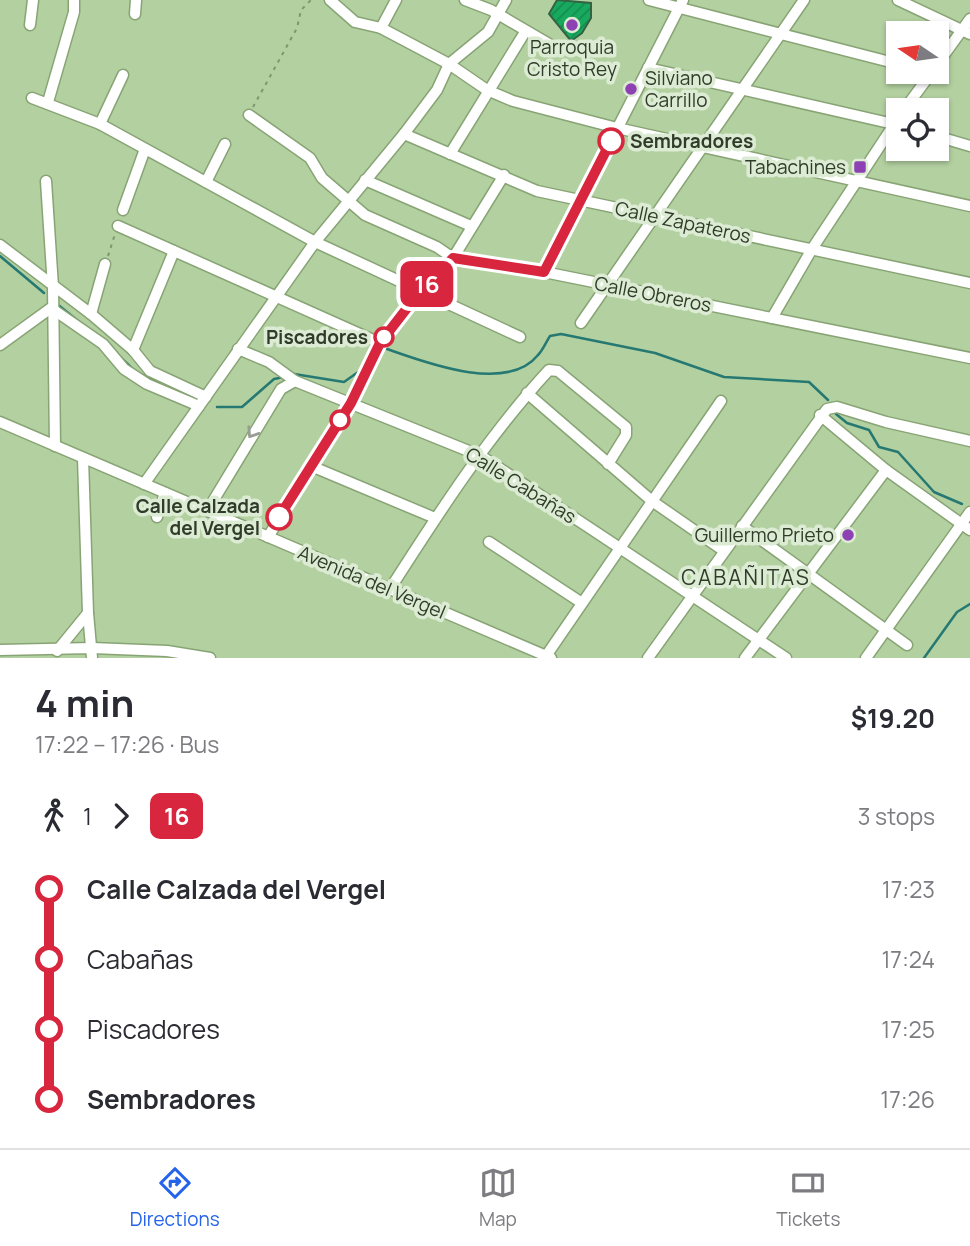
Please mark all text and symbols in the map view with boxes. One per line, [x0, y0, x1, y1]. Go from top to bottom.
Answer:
marker: Parroquia Cristo Rey [564, 17, 580, 33]
north arrow [886, 21, 948, 84]
map controls [886, 21, 949, 161]
place label: Parroquia Cristo Rey [527, 34, 617, 82]
place label: Silviano Carrillo [645, 65, 713, 113]
marker: Silviano Carrillo [623, 81, 639, 97]
button: locate [886, 98, 949, 161]
marker: Sembradores [598, 128, 624, 154]
place label: Sembradores [630, 128, 753, 154]
place label: Tabachines [745, 154, 846, 180]
marker: Tabachines [852, 159, 868, 175]
street label: Calle Zapateros [613, 195, 753, 249]
line badge: 16 [396, 261, 458, 307]
text: 16 [414, 267, 440, 300]
street label: Calle Obreros [592, 270, 714, 318]
place label: Piscadores [266, 324, 368, 350]
marker: Piscadores [374, 327, 394, 347]
unlabelled marker [330, 410, 350, 430]
one-way arrow [248, 425, 261, 438]
street label: Calle Cabañas [461, 441, 581, 529]
place label: Calle Calzada del Vergel [136, 493, 260, 541]
marker: Calle Calzada del Vergel [266, 504, 292, 530]
place label: Guillermo Prieto [695, 522, 834, 548]
marker: Guillermo Prieto [840, 527, 856, 543]
street label: Avenida del Vergel [294, 539, 450, 625]
district label: CABAÑITAS [681, 563, 811, 591]
text: 4 min [35, 676, 134, 728]
text: $19.20 [851, 700, 935, 736]
text: 17:22 – 17:26 · Bus [35, 728, 219, 760]
icon: walk [35, 797, 73, 835]
icon: forward [102, 797, 140, 835]
text: 16 [164, 799, 189, 832]
text: 1 [83, 800, 92, 832]
text: 3 stops [858, 800, 935, 832]
text: Calle Calzada del Vergel [87, 871, 386, 907]
text: 17:23 [882, 873, 935, 905]
text: Cabañas [87, 941, 193, 977]
text: 17:24 [881, 943, 935, 975]
text: Piscadores [87, 1011, 220, 1047]
text: 17:25 [881, 1013, 935, 1045]
text: Sembradores [87, 1081, 256, 1117]
text: 17:26 [880, 1083, 935, 1115]
tab: Directions [130, 1164, 220, 1232]
tab: Map [479, 1164, 517, 1232]
tab: Tickets [776, 1164, 840, 1232]

